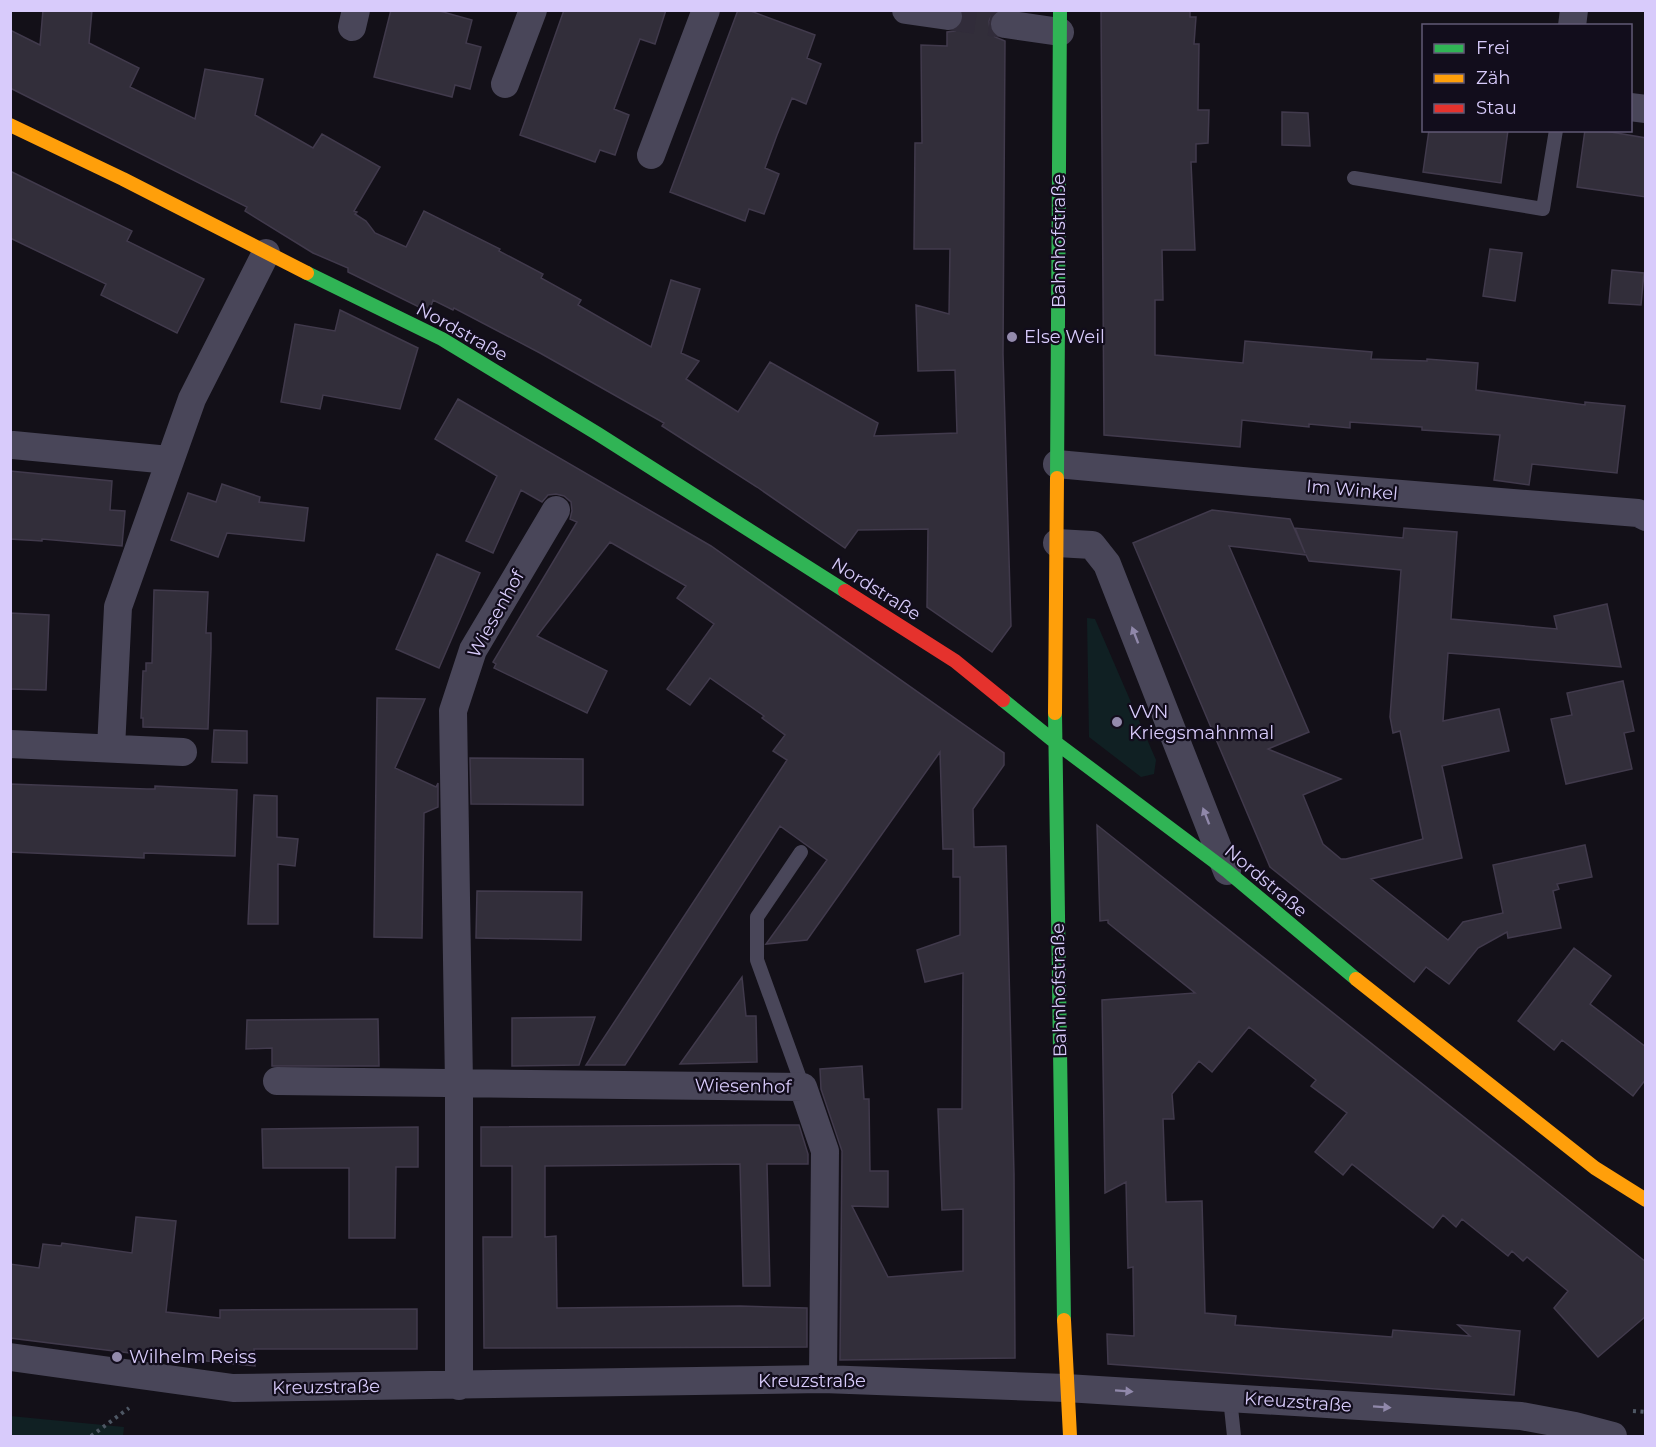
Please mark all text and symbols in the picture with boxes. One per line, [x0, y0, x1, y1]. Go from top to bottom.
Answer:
legend [1422, 24, 1632, 132]
text: Frei [1476, 37, 1510, 59]
text: Zäh [1476, 67, 1511, 89]
text: Stau [1476, 97, 1517, 119]
street label: Bahnhofstraße [1048, 174, 1070, 308]
street label: Nordstraße [412, 298, 512, 366]
place label: Else Weil [1024, 326, 1105, 348]
marker: Else Weil [1005, 330, 1019, 344]
street label: Im Winkel [1305, 475, 1399, 505]
street label: Nordstraße [827, 553, 925, 625]
street label: Wiesenhof [463, 566, 530, 662]
one-way arrow [1130, 625, 1140, 643]
place label: VVN Kriegsmahnmal [1129, 701, 1274, 744]
marker: VVN Kriegsmahnmal [1110, 715, 1124, 729]
one-way arrow [1201, 807, 1210, 825]
street label: Nordstraße [1220, 840, 1312, 922]
street label: Bahnhofstraße [1047, 923, 1071, 1057]
street label: Wiesenhof [694, 1074, 792, 1098]
place label: Wilhelm Reiss [129, 1346, 257, 1368]
marker: Wilhelm Reiss [110, 1350, 124, 1364]
street label: Kreuzstraße [758, 1370, 866, 1392]
street label: Kreuzstraße [272, 1375, 380, 1399]
one-way arrow [1115, 1387, 1134, 1396]
street label: Kreuzstraße [1243, 1387, 1353, 1417]
one-way arrow [1372, 1403, 1391, 1412]

